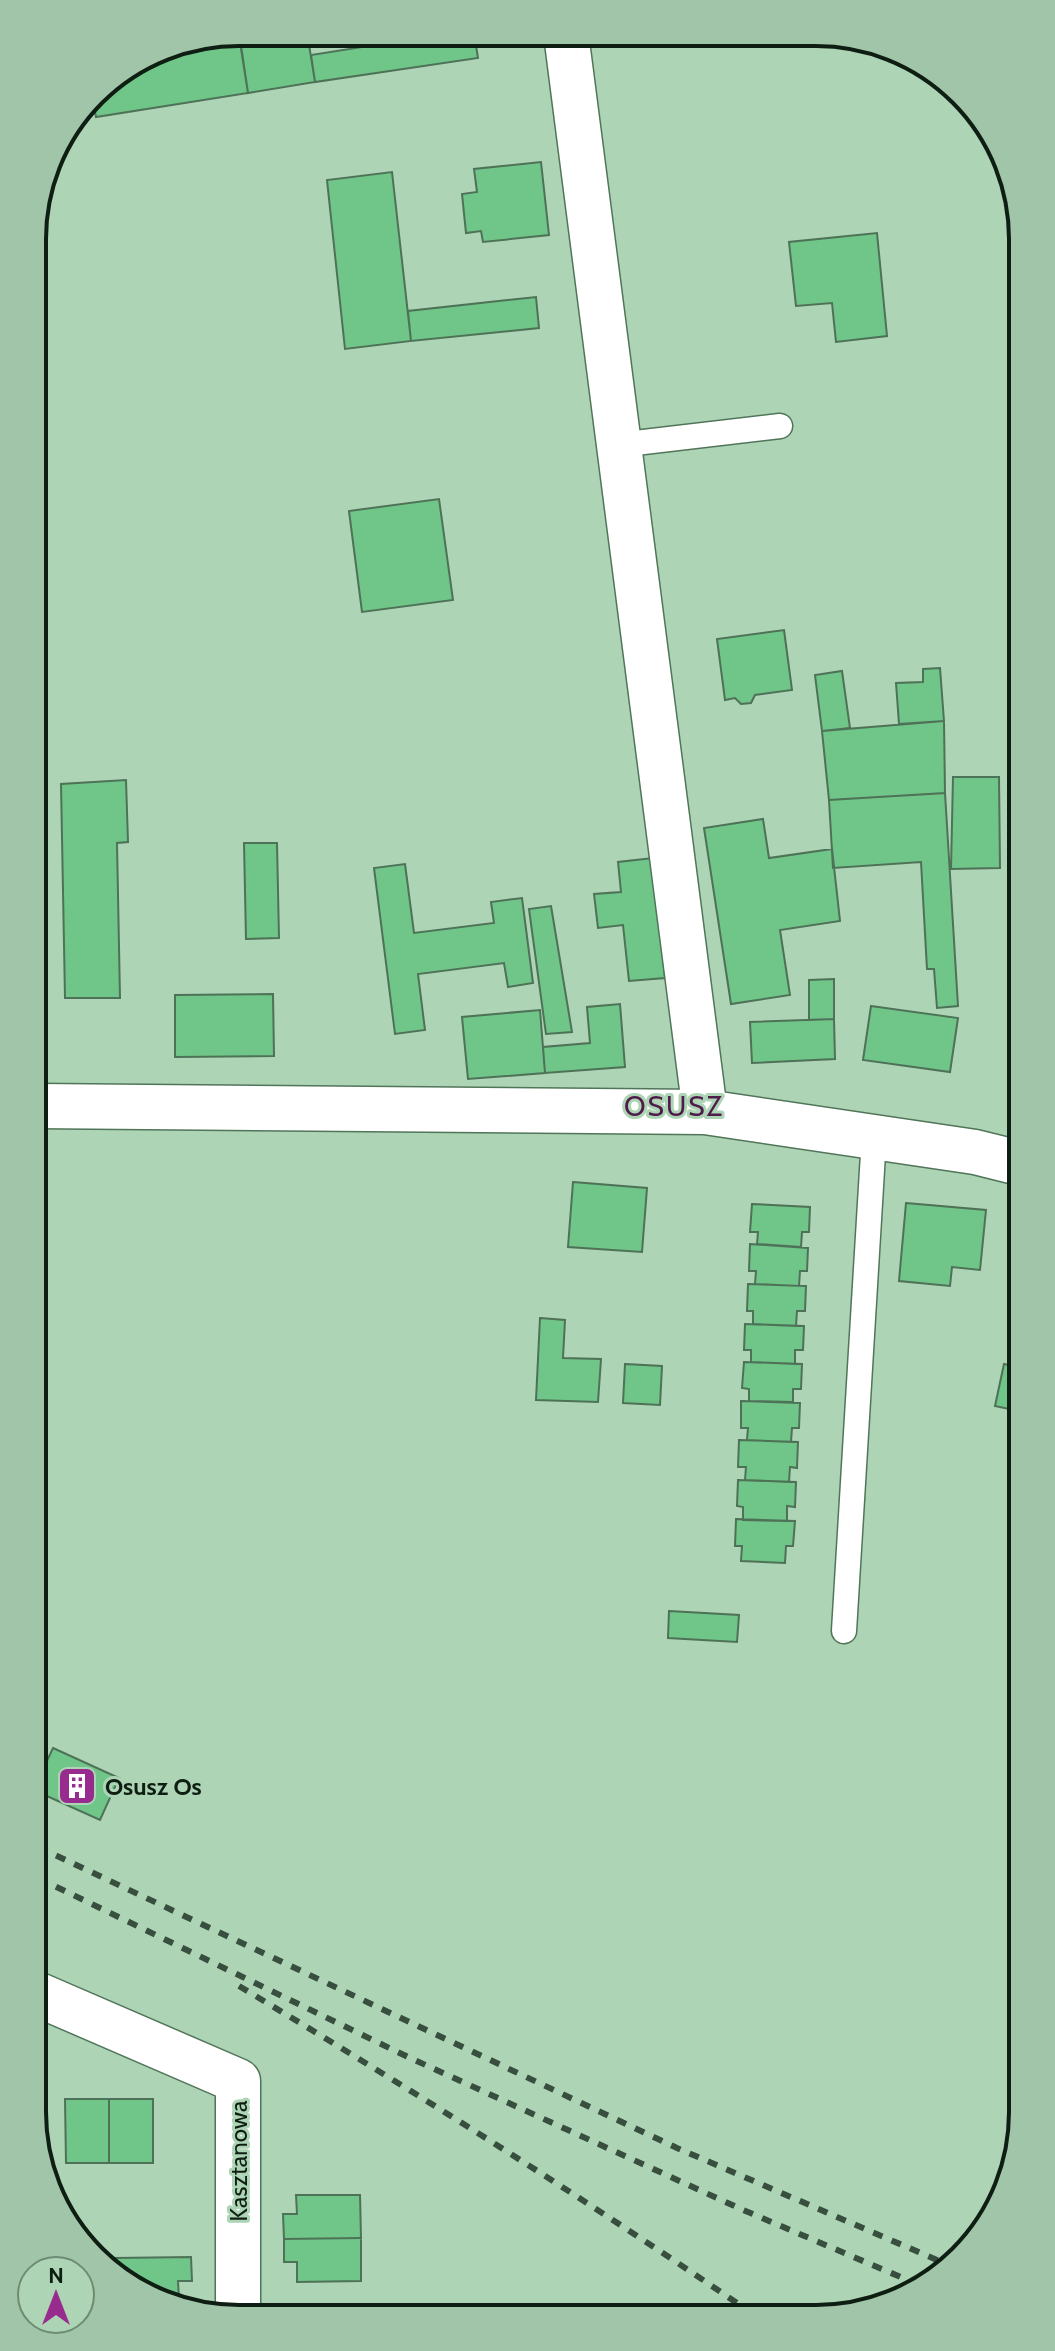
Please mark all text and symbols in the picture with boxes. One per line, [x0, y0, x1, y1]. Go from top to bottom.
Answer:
district label: OSUSZ [624, 1089, 724, 1123]
building icon: Osusz Os [56, 1765, 98, 1807]
place label: Osusz Os [105, 1772, 202, 1801]
street label: Kasztanowa [224, 2100, 253, 2222]
north arrow [16, 2255, 96, 2335]
text: N [48, 2262, 64, 2289]

